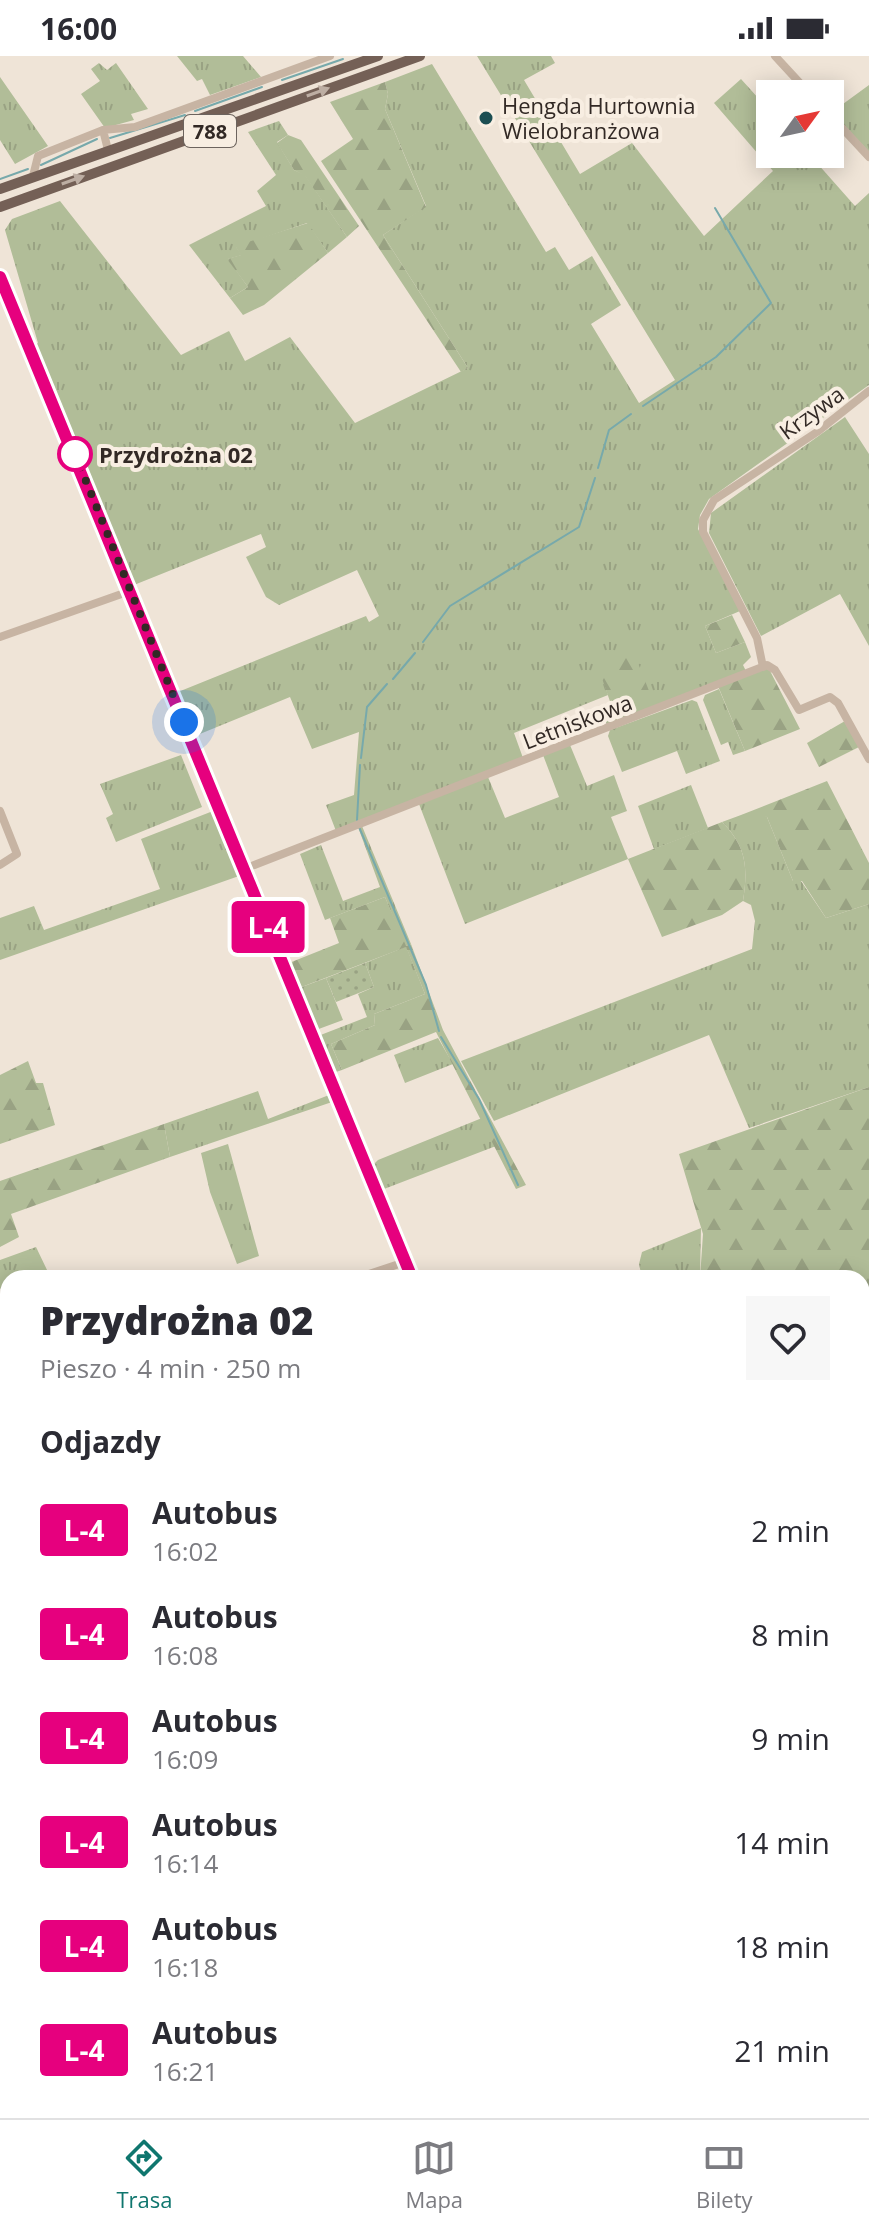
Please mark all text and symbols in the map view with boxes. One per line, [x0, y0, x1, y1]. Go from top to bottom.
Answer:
text: 16:00 [40, 8, 117, 49]
north arrow [756, 80, 844, 168]
map controls [756, 80, 844, 168]
one-way arrow [306, 85, 330, 98]
place label: Hengda Hurtownia Wielobranżowa [502, 90, 696, 145]
marker: Hengda Hurtownia Wielobranżowa [477, 109, 495, 127]
road number: 788 [184, 115, 236, 147]
one-way arrow [62, 174, 86, 186]
street label: Krzywa [773, 378, 849, 446]
marker: Przydrożna 02 [58, 437, 92, 471]
place label: Przydrożna 02 [99, 439, 253, 469]
street label: Letniskowa [518, 686, 636, 756]
your location [164, 702, 204, 742]
line badge: L-4 [222, 901, 314, 953]
text: L-4 [248, 908, 288, 946]
text: Przydrożna 02 [40, 1294, 314, 1346]
button: heart [746, 1296, 830, 1380]
text: Pieszo · 4 min · 250 m [40, 1350, 301, 1386]
text: Odjazdy [40, 1421, 161, 1462]
text: Autobus [152, 1492, 278, 1533]
text: 2 min [751, 1510, 830, 1551]
text: L-4 [64, 1511, 104, 1549]
text: 16:02 [152, 1533, 218, 1569]
text: Autobus [152, 1596, 278, 1637]
text: 8 min [751, 1614, 830, 1655]
text: L-4 [64, 1615, 104, 1653]
text: 16:08 [152, 1637, 218, 1673]
text: Autobus [152, 1700, 278, 1741]
text: 9 min [751, 1718, 830, 1759]
text: L-4 [64, 1719, 104, 1757]
text: 16:09 [152, 1741, 218, 1777]
text: Autobus [152, 1804, 278, 1845]
text: 14 min [734, 1822, 830, 1863]
text: L-4 [64, 1823, 104, 1861]
text: 16:14 [152, 1845, 218, 1881]
text: Autobus [152, 1908, 278, 1949]
text: 18 min [734, 1926, 830, 1967]
text: L-4 [64, 1927, 104, 1965]
text: 16:18 [152, 1949, 218, 1985]
text: Autobus [152, 2012, 278, 2053]
text: 21 min [734, 2030, 830, 2071]
text: L-4 [64, 2031, 104, 2069]
text: 16:21 [152, 2053, 218, 2089]
tab: Trasa [116, 2136, 172, 2214]
tab: Mapa [405, 2136, 463, 2214]
tab: Bilety [696, 2136, 753, 2214]

